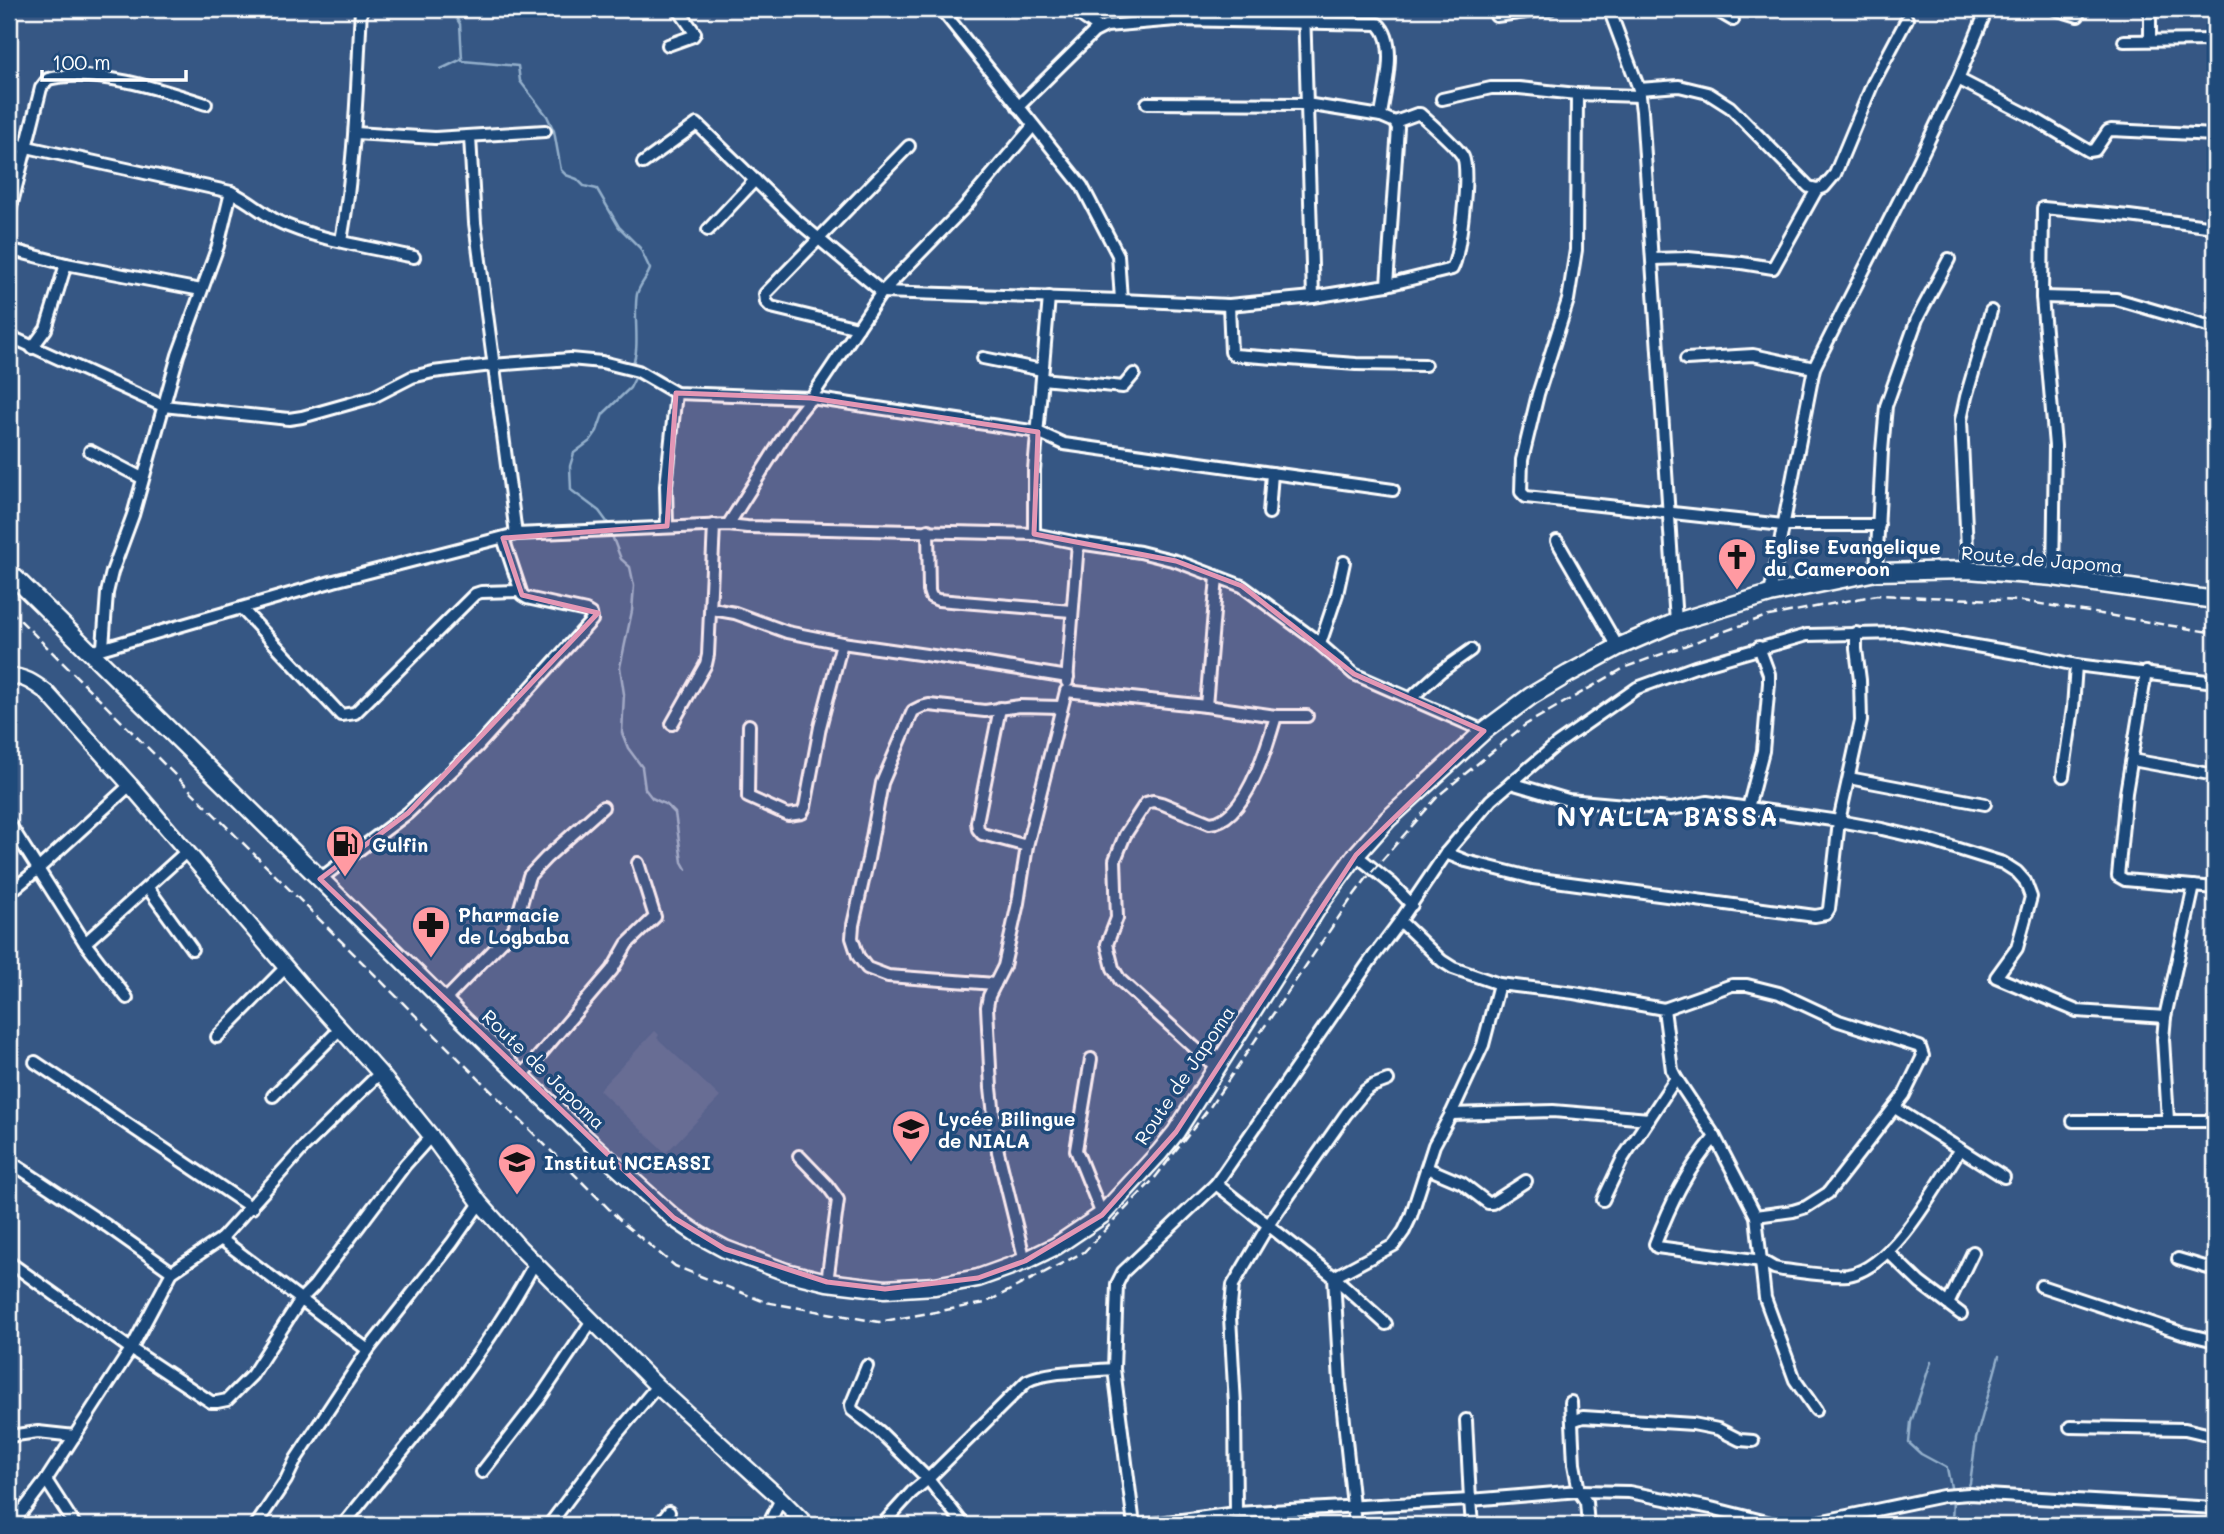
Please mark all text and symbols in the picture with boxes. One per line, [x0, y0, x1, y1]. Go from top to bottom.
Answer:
scale bar [42, 38, 186, 82]
text: 100 m [52, 48, 111, 75]
place label: Eglise Evangelique du Cameroon [1764, 534, 1940, 581]
church icon: Eglise Evangelique du Cameroon [1716, 536, 1758, 591]
street label: Route de Japoma [1960, 539, 2124, 579]
district label: NYALLA BASSA [1557, 799, 1779, 833]
fuel station icon: Gulfin [324, 823, 366, 878]
place label: Gulfin [372, 832, 428, 857]
place label: Pharmacie de Logbaba [458, 902, 570, 949]
pharmacy icon: Pharmacie de Logbaba [410, 904, 452, 959]
street label: Route de Japoma [1128, 1001, 1240, 1149]
street label: Route de Japoma [477, 1004, 611, 1134]
place label: Lycée Bilingue de NIALA [938, 1106, 1075, 1153]
school or university icon: Lycée Bilingue de NIALA [890, 1108, 932, 1163]
school or university icon: Institut NCEASSI [496, 1141, 538, 1196]
place label: Institut NCEASSI [544, 1150, 711, 1175]

